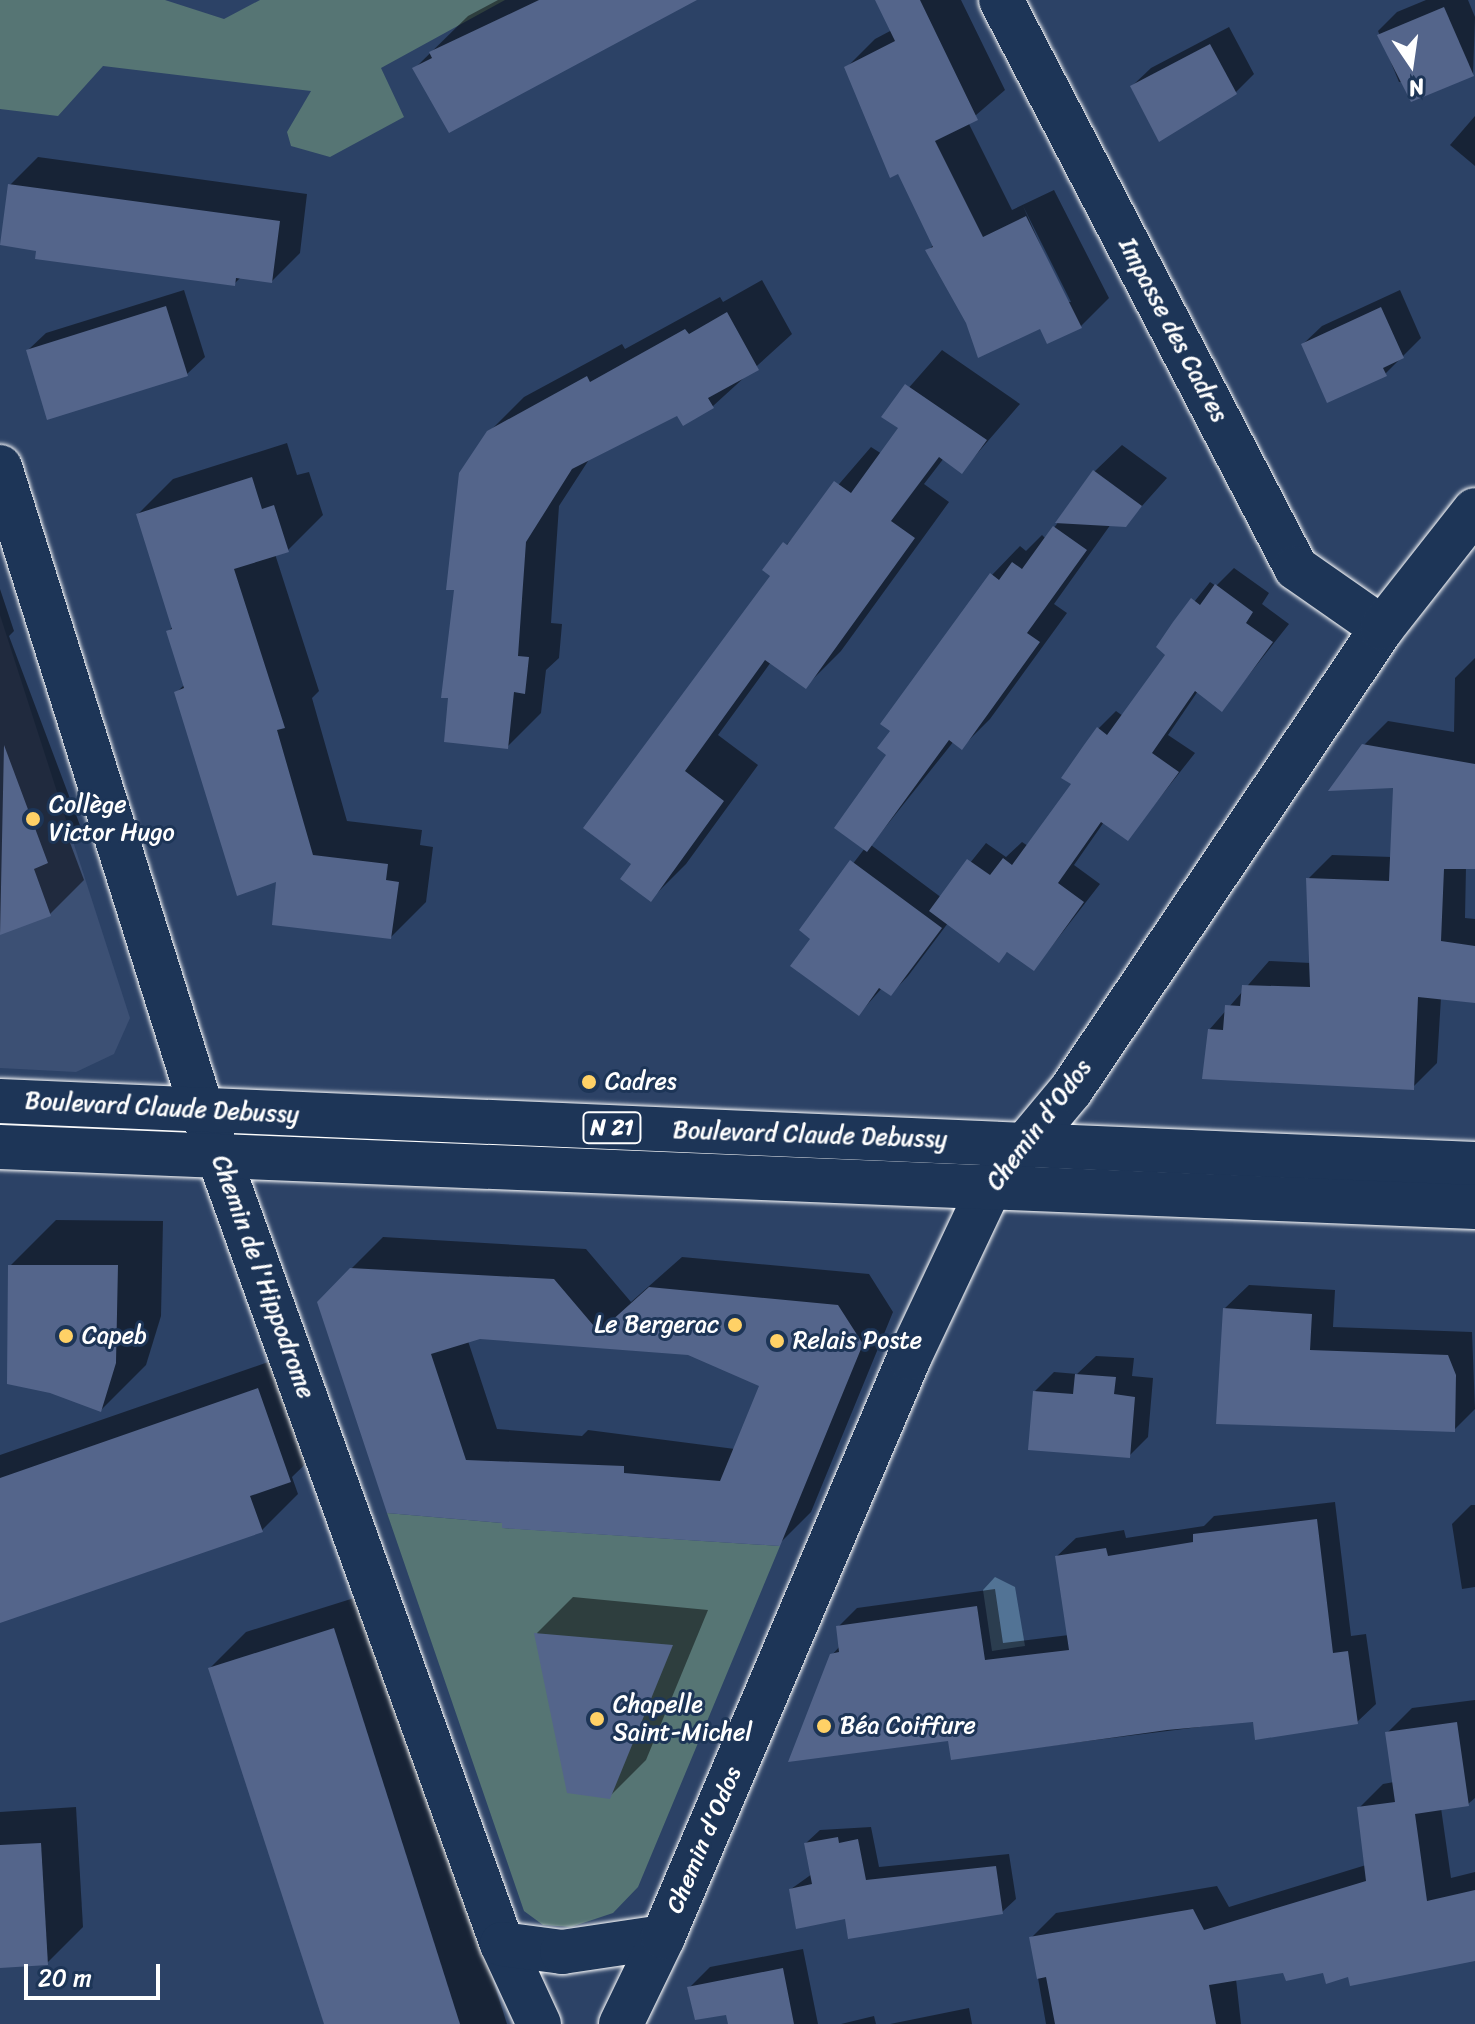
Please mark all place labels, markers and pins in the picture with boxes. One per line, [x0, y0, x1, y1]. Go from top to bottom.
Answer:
place label: Collège Victor Hugo [49, 791, 175, 847]
marker: Collège Victor Hugo [24, 810, 42, 828]
place label: Cadres [605, 1068, 677, 1096]
marker: Cadres [580, 1073, 598, 1091]
place label: Le Bergerac [594, 1311, 719, 1339]
marker: Le Bergerac [726, 1316, 744, 1334]
place label: Capeb [82, 1322, 147, 1350]
marker: Capeb [57, 1327, 75, 1345]
place label: Relais Poste [793, 1327, 923, 1355]
marker: Relais Poste [768, 1332, 786, 1350]
place label: Chapelle Saint-Michel [613, 1691, 752, 1747]
marker: Chapelle Saint-Michel [588, 1710, 606, 1728]
place label: Béa Coiffure [840, 1712, 976, 1740]
marker: Béa Coiffure [815, 1717, 833, 1735]

